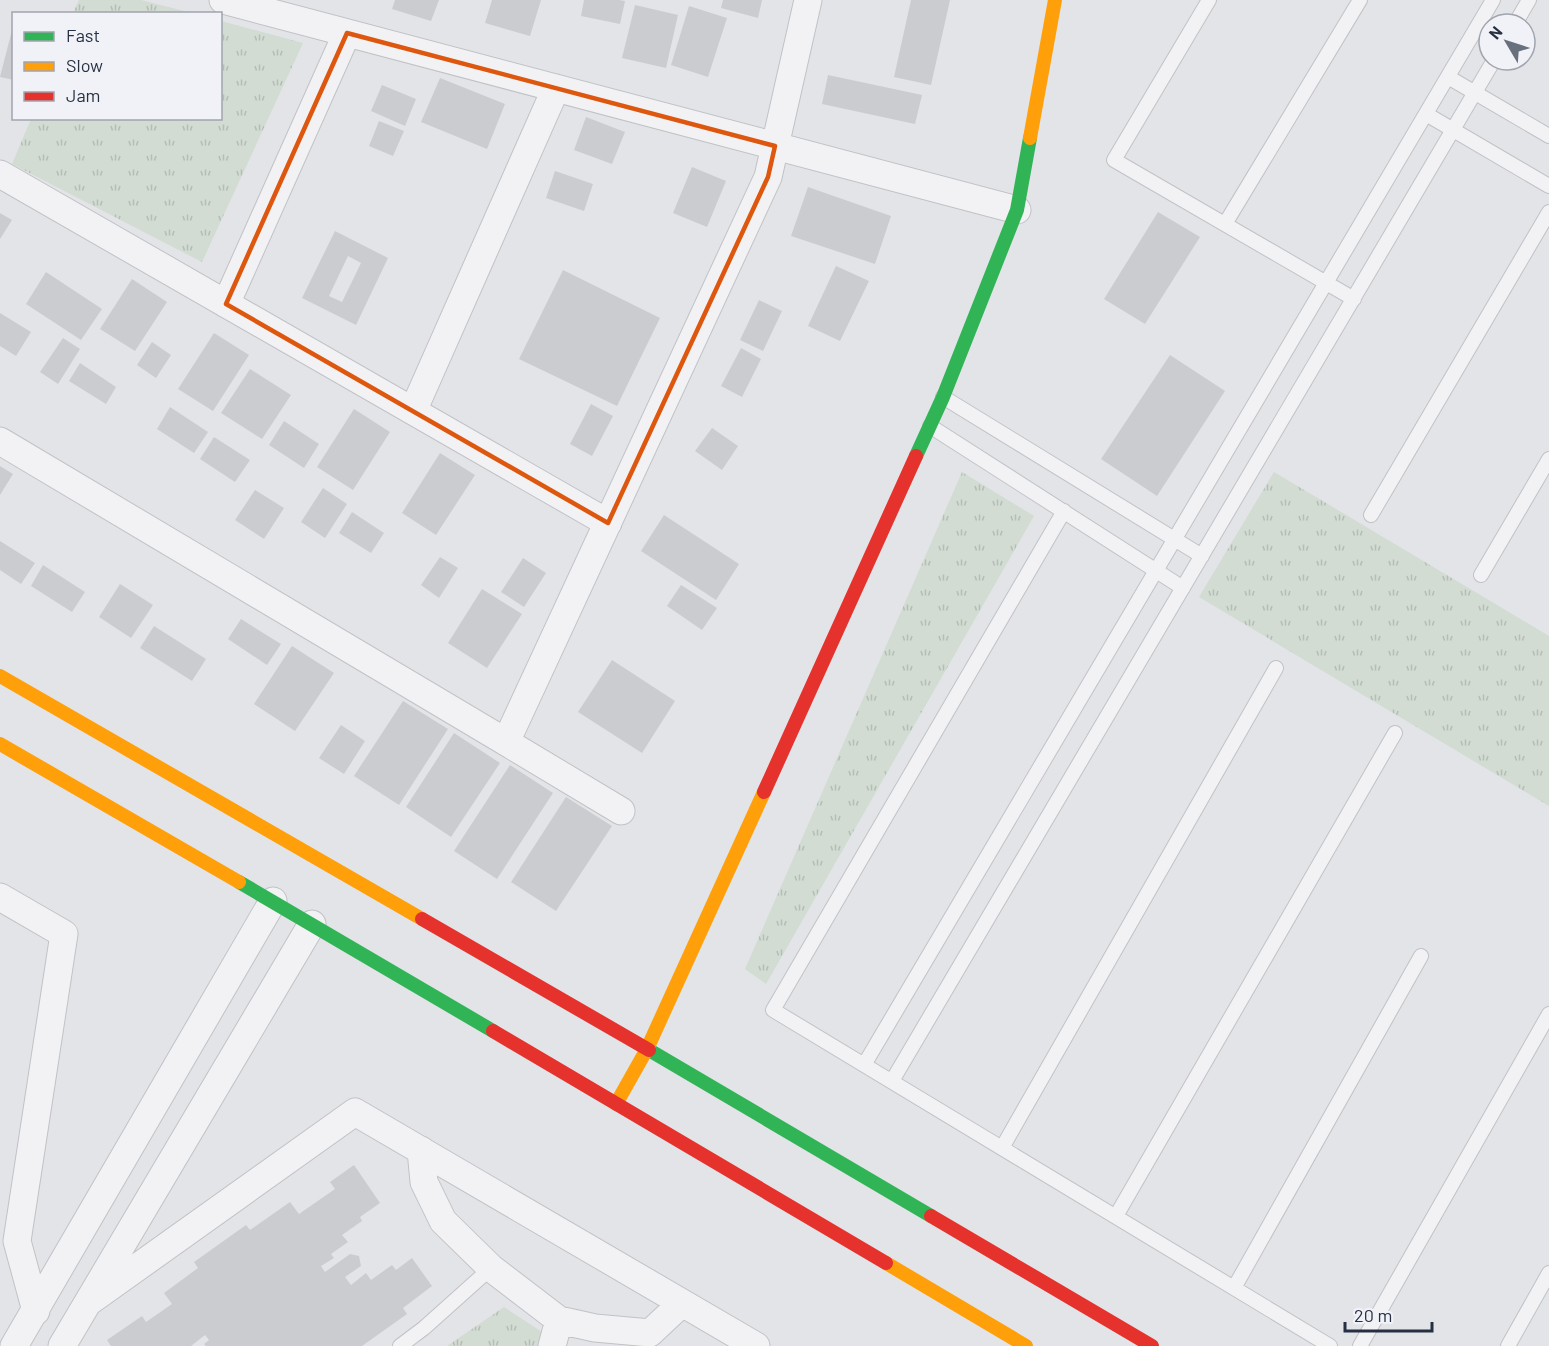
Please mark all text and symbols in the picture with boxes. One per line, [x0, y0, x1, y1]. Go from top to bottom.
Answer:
legend [12, 12, 222, 120]
north arrow [1477, 12, 1537, 72]
text: N [1484, 22, 1506, 42]
text: Fast [66, 24, 100, 46]
text: Slow [66, 54, 103, 76]
text: Jam [66, 84, 100, 106]
scale bar [1345, 1295, 1432, 1333]
text: 20 m [1354, 1304, 1392, 1326]

